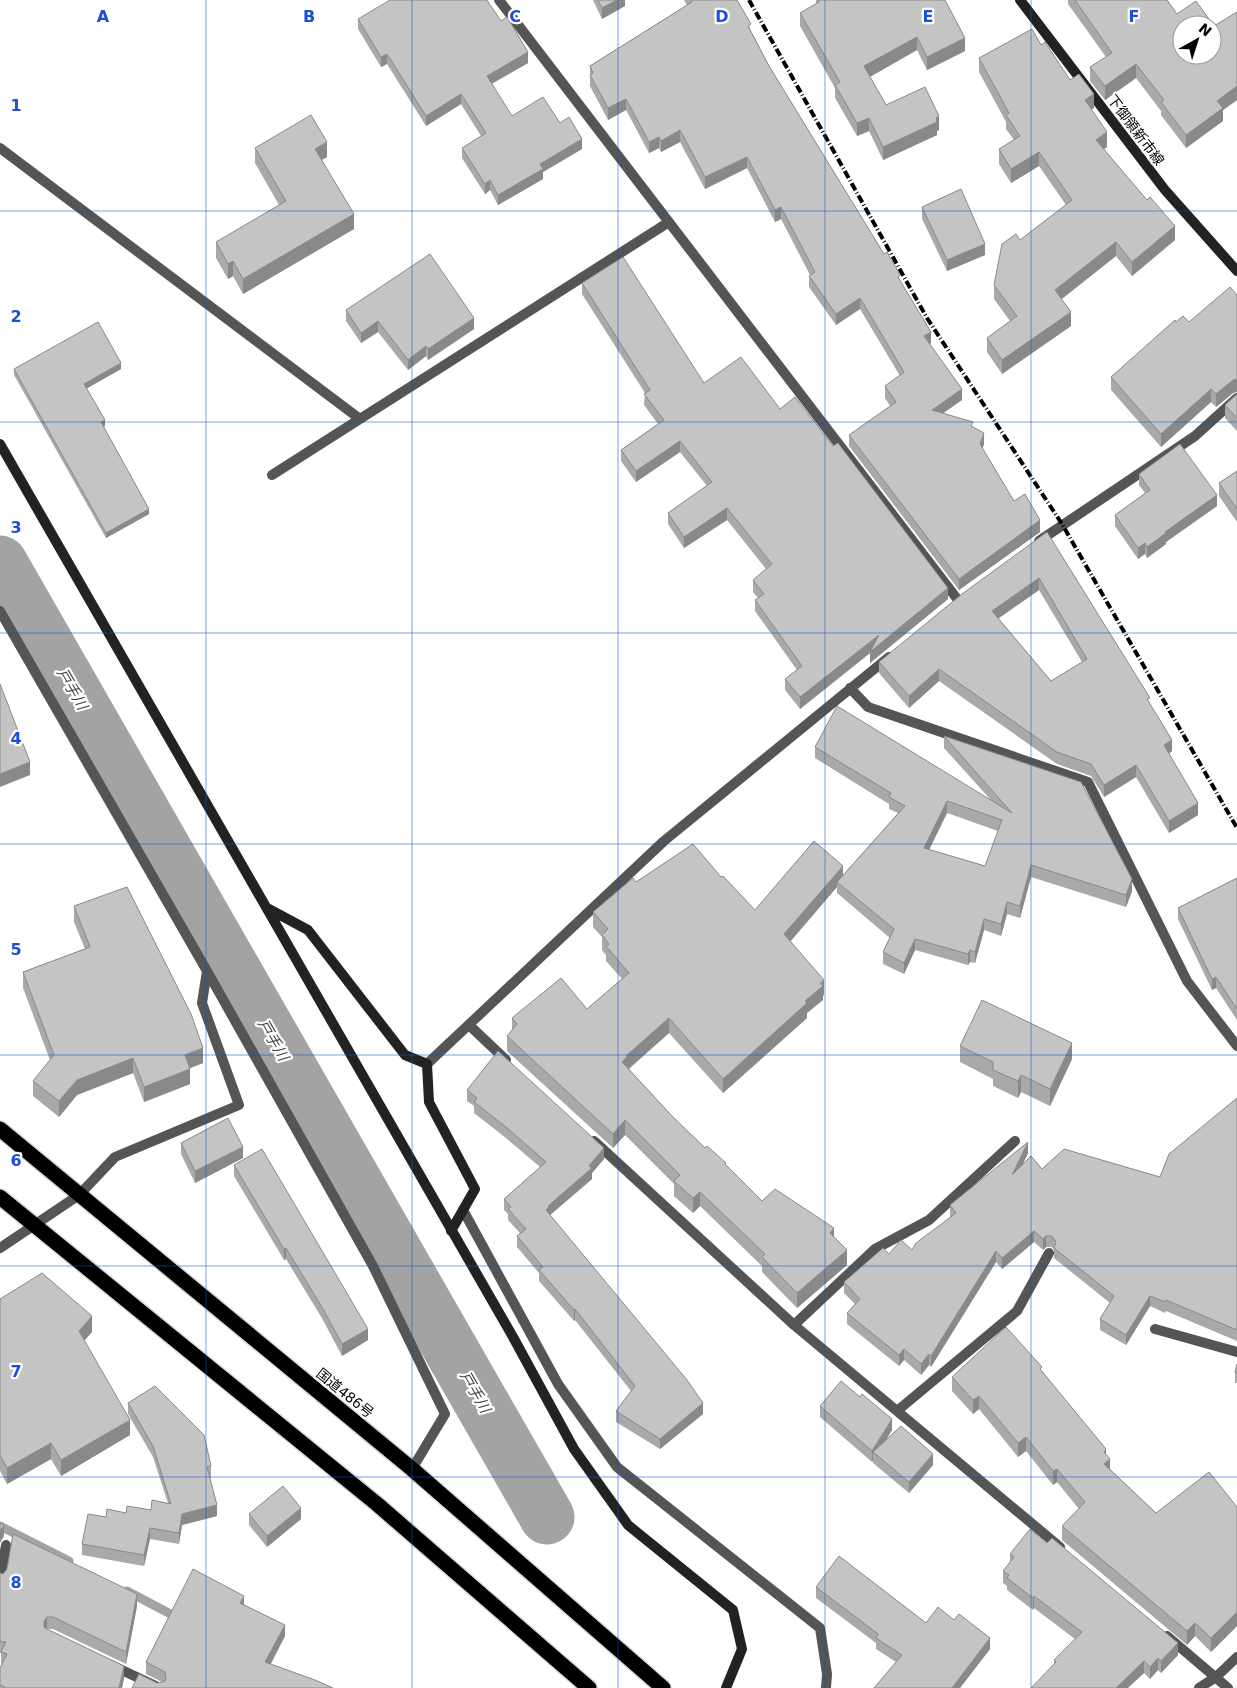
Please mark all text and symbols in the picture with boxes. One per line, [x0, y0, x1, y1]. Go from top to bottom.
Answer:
text: A [97, 7, 110, 26]
text: B [303, 7, 315, 26]
text: C [509, 7, 521, 26]
text: D [715, 7, 729, 26]
text: E [923, 7, 933, 26]
text: F [1129, 7, 1139, 26]
north arrow [1172, 15, 1222, 65]
text: N [1196, 20, 1215, 40]
street label: 下御領新市線 [1104, 92, 1168, 168]
text: 1 [10, 96, 22, 115]
text: 2 [10, 307, 22, 326]
text: 3 [10, 518, 22, 537]
water label: 戸手川 [53, 665, 92, 715]
text: 4 [10, 729, 22, 748]
text: 5 [10, 940, 22, 959]
water label: 戸手川 [254, 1016, 293, 1066]
text: 6 [10, 1151, 22, 1170]
text: 7 [10, 1362, 22, 1381]
street label: 国道486号 [313, 1365, 377, 1421]
water label: 戸手川 [456, 1368, 495, 1418]
text: 8 [10, 1573, 22, 1592]

